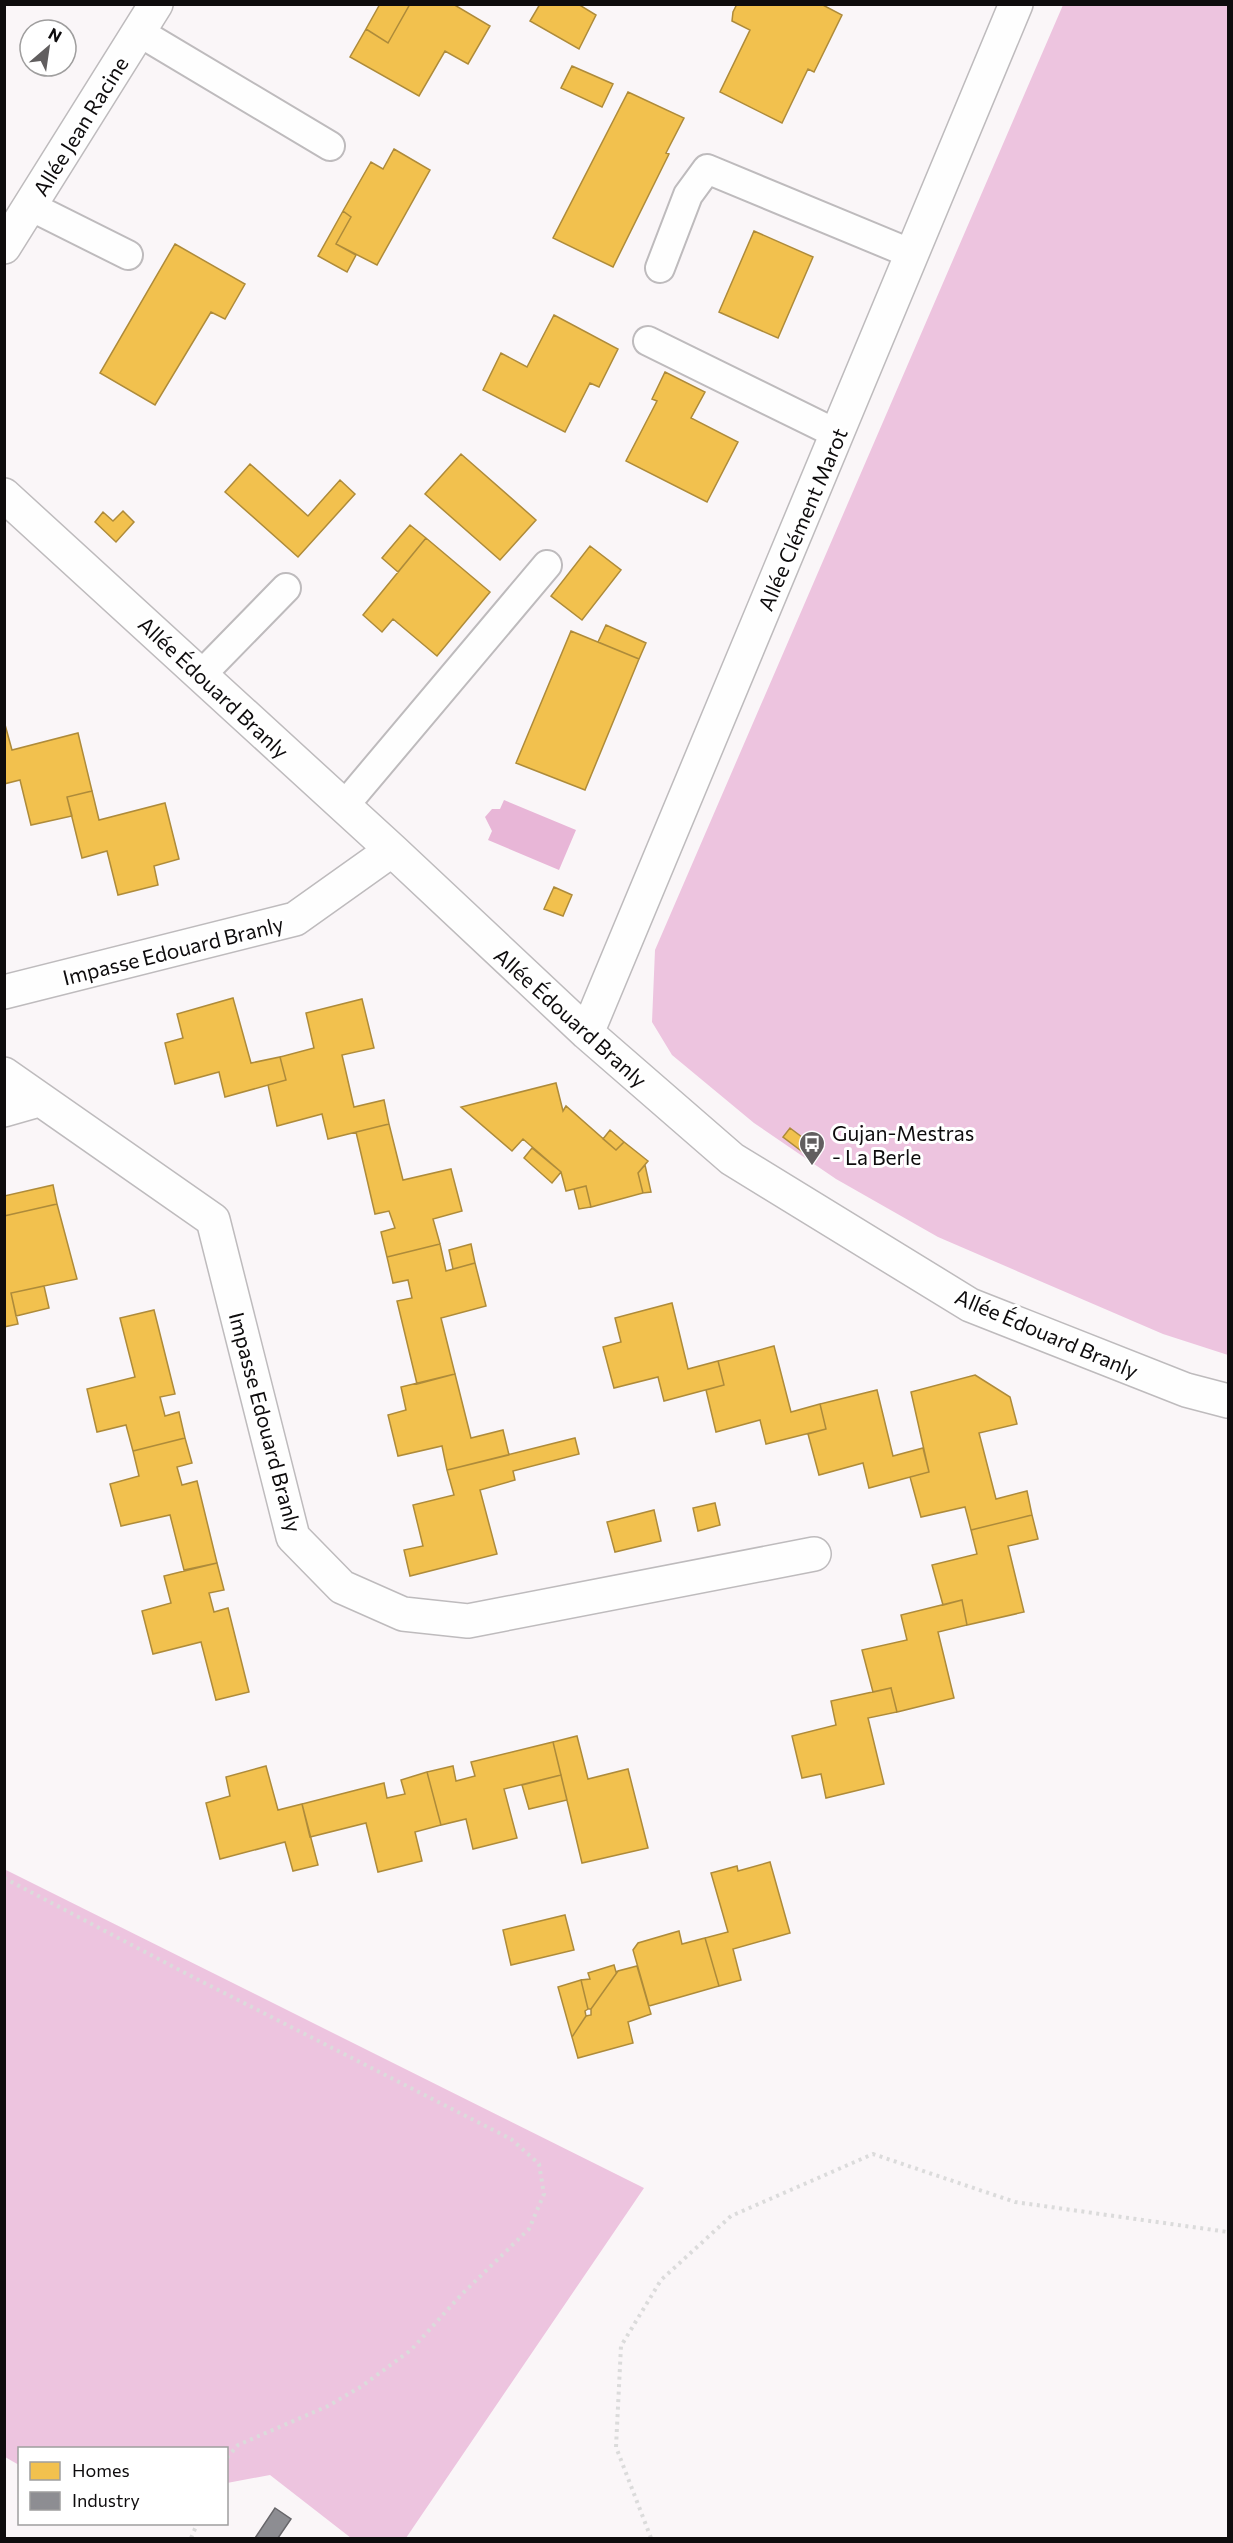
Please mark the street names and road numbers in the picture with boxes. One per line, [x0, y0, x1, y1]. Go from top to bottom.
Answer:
street label: Allée Jean Racine [27, 52, 133, 200]
street label: Allée Clément Marot [752, 424, 852, 614]
street label: Allée Édouard Branly [134, 611, 294, 763]
street label: Impasse Edouard Branly [60, 910, 286, 990]
street label: Allée Édouard Branly [490, 942, 652, 1092]
street label: Allée Édouard Branly [952, 1283, 1142, 1383]
street label: Impasse Edouard Branly [225, 1309, 307, 1535]

